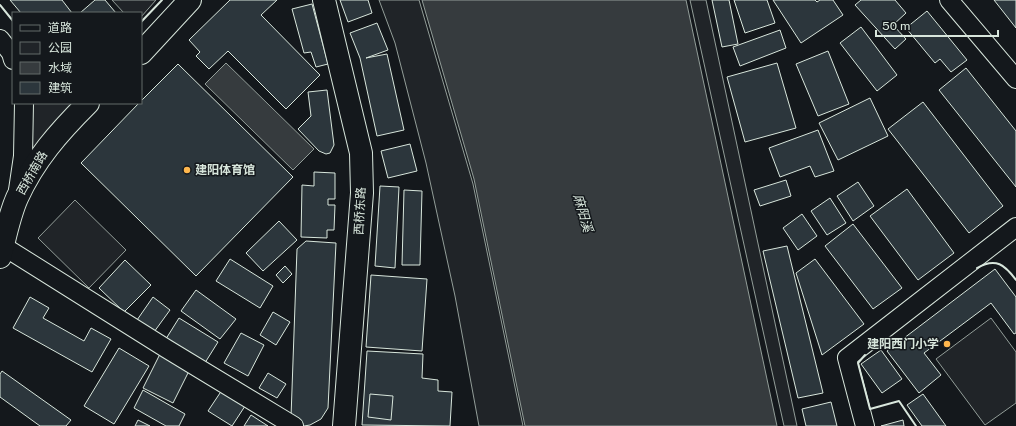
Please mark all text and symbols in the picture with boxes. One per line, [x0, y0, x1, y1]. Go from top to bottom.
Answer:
legend [12, 12, 142, 104]
scale bar [876, 12, 998, 38]
text: 50 m [882, 19, 910, 33]
text: 道路 [48, 21, 72, 35]
text: 公园 [48, 41, 72, 55]
text: 水域 [48, 61, 72, 75]
text: 建筑 [48, 81, 72, 95]
street label: 西桥南路 [14, 149, 50, 197]
place label: 建阳体育馆 [195, 163, 255, 177]
marker: 建阳体育馆 [182, 165, 192, 175]
street label: 西桥东路 [352, 187, 368, 235]
water label: 麻阳溪 [570, 192, 596, 236]
place label: 建阳西门小学 [867, 337, 939, 351]
marker: 建阳西门小学 [942, 339, 952, 349]

